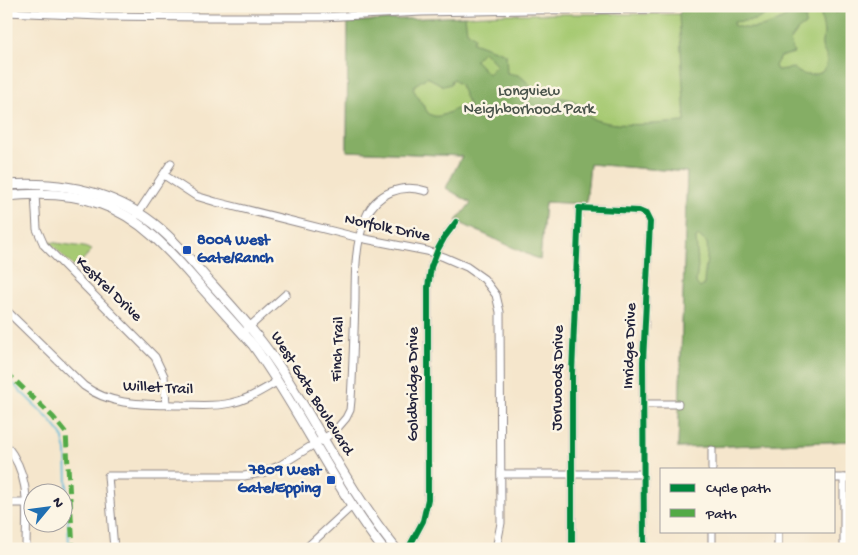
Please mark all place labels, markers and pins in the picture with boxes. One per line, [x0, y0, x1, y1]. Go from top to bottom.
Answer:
place label: 8004 West Gate/Ranch [197, 232, 274, 269]
marker: 8004 West Gate/Ranch [181, 244, 193, 256]
place label: 7809 West Gate/Epping [238, 462, 322, 499]
marker: 7809 West Gate/Epping [325, 474, 337, 486]

